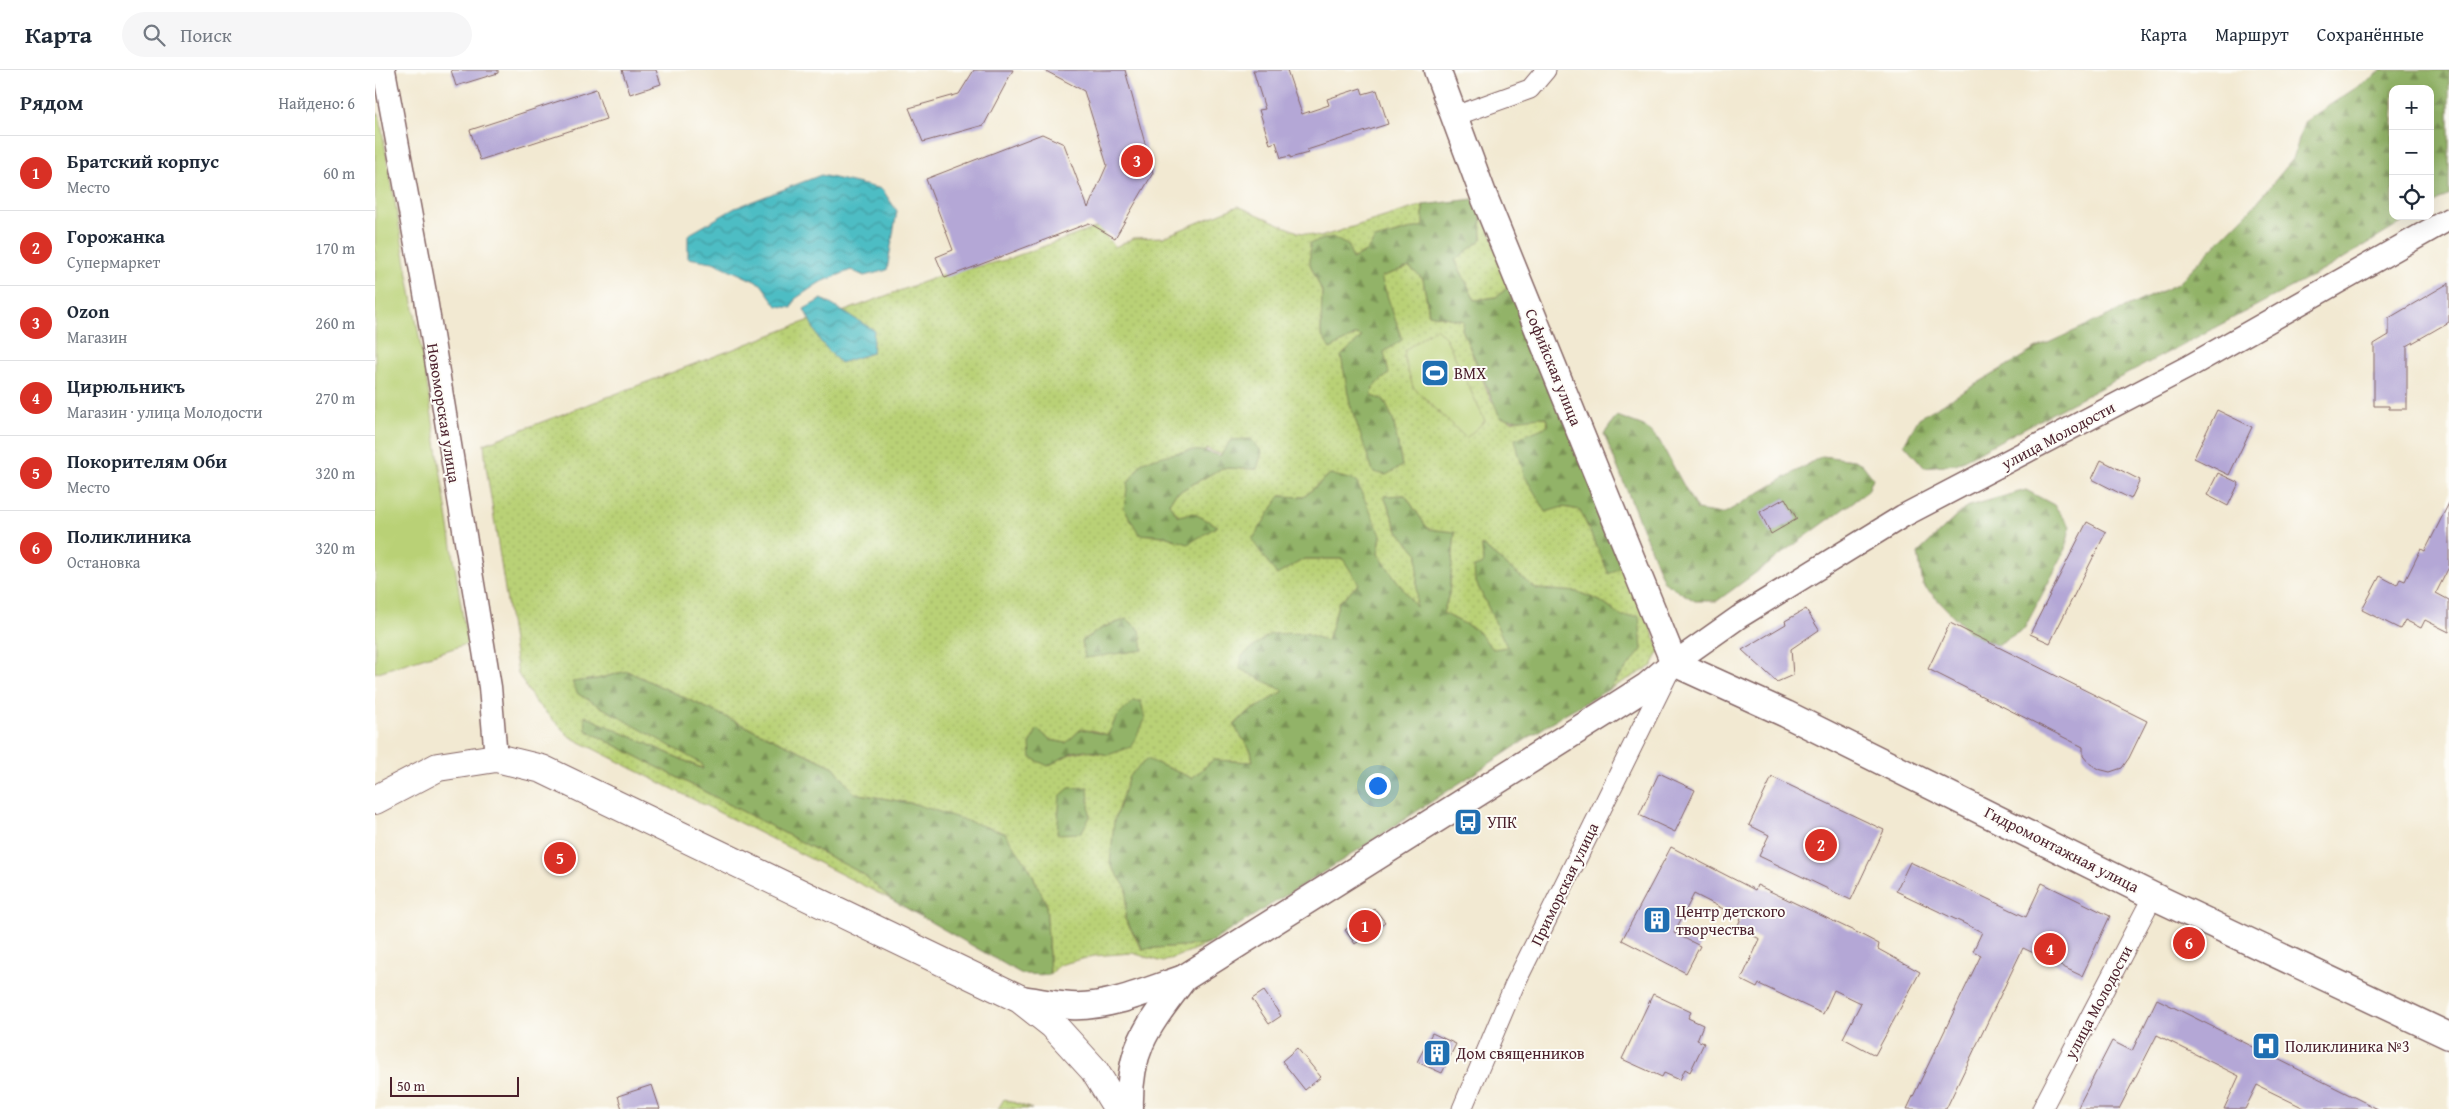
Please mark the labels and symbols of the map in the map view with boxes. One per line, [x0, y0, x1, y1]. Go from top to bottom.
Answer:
pin: 3 [1121, 142, 1153, 180]
street label: Софийская улица [1520, 305, 1589, 430]
street label: Новоморская улица [421, 342, 467, 485]
sports icon: BMX [1420, 358, 1450, 388]
place label: BMX [1454, 361, 1486, 385]
street label: улица Молодости [1996, 395, 2120, 476]
your location [1365, 773, 1391, 799]
street label: Гидромонтажная улица [1981, 800, 2144, 899]
bus stop icon: УПК [1453, 807, 1483, 837]
place label: УПК [1487, 810, 1517, 834]
street label: Приморская улица [1524, 818, 1604, 950]
pin: 2 [1805, 826, 1837, 864]
pin: 5 [544, 839, 576, 877]
place label: Центр детского творчества [1676, 899, 1785, 941]
building icon: Центр детского творчества [1642, 905, 1672, 935]
pin: 1 [1349, 907, 1381, 945]
pin: 6 [2173, 924, 2205, 962]
pin: 4 [2034, 930, 2066, 968]
street label: улица Молодости [2057, 940, 2138, 1064]
hospital icon: Поликлиника №3 [2251, 1031, 2281, 1061]
place label: Поликлиника №3 [2285, 1034, 2410, 1058]
building icon: Дом священников [1422, 1038, 1452, 1068]
place label: Дом священников [1455, 1041, 1585, 1065]
scale bar [390, 1074, 519, 1097]

